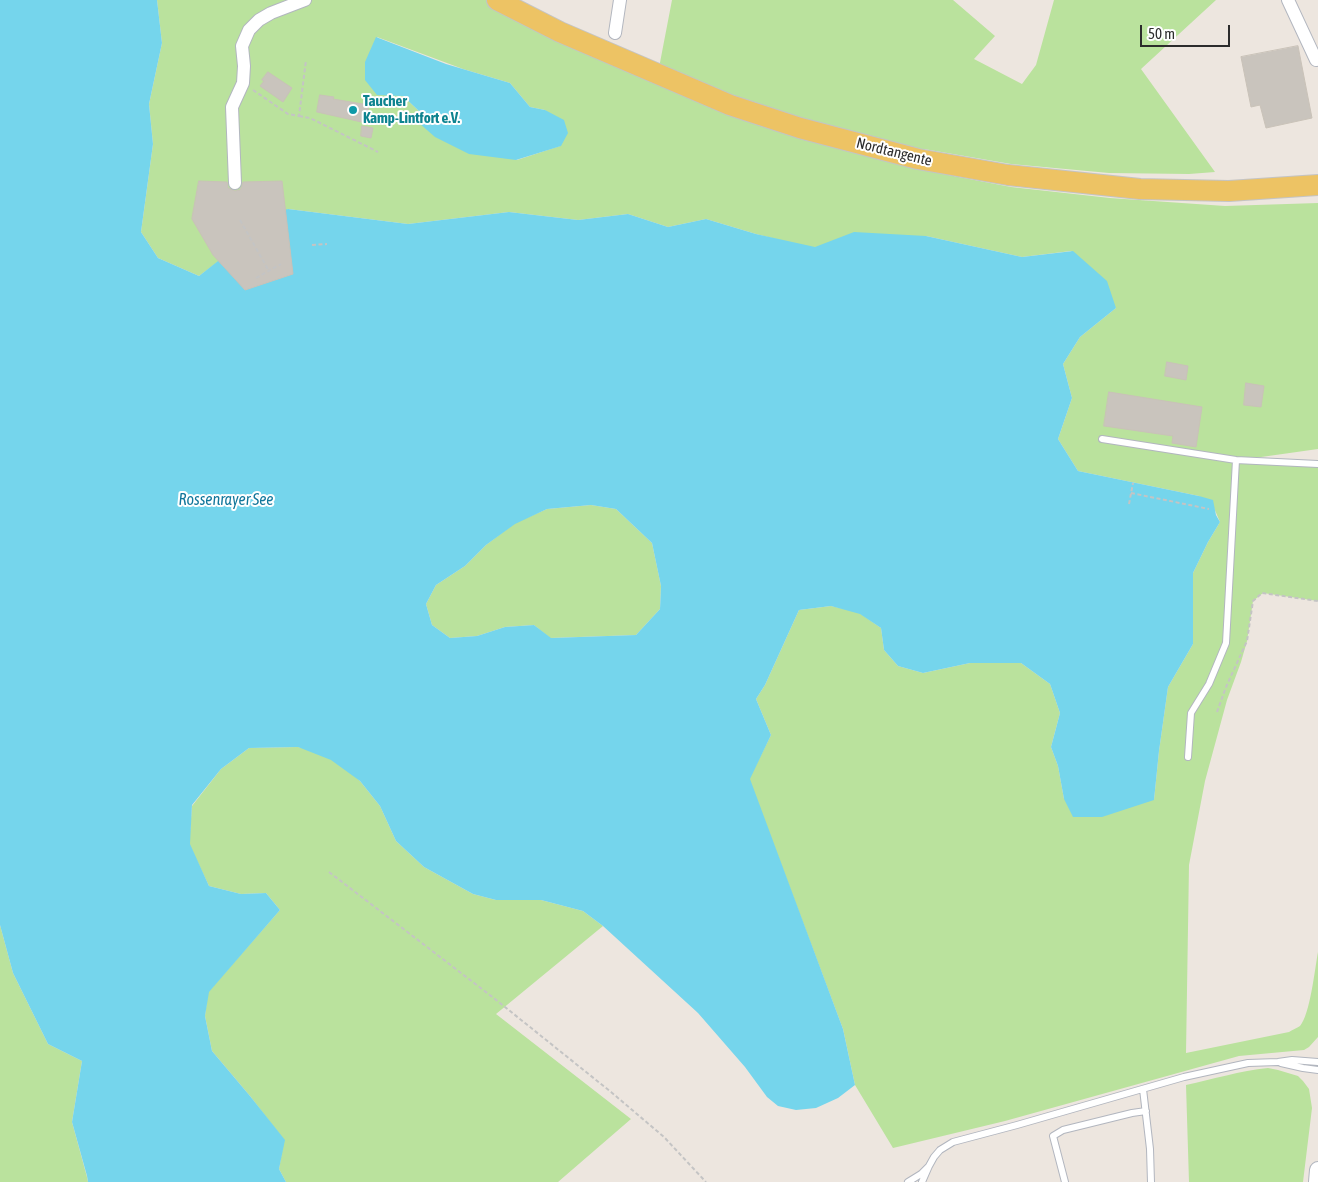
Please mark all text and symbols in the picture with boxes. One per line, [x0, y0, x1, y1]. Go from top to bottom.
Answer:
scale bar [1143, 15, 1233, 47]
text: 50 m [1148, 25, 1175, 42]
place label: Taucher Kamp-Lintfort e.V. [363, 92, 460, 127]
marker: Taucher Kamp-Lintfort e.V. [347, 104, 359, 116]
street label: Nordtangente [854, 134, 934, 170]
water label: Rossenrayer See [178, 490, 274, 510]

